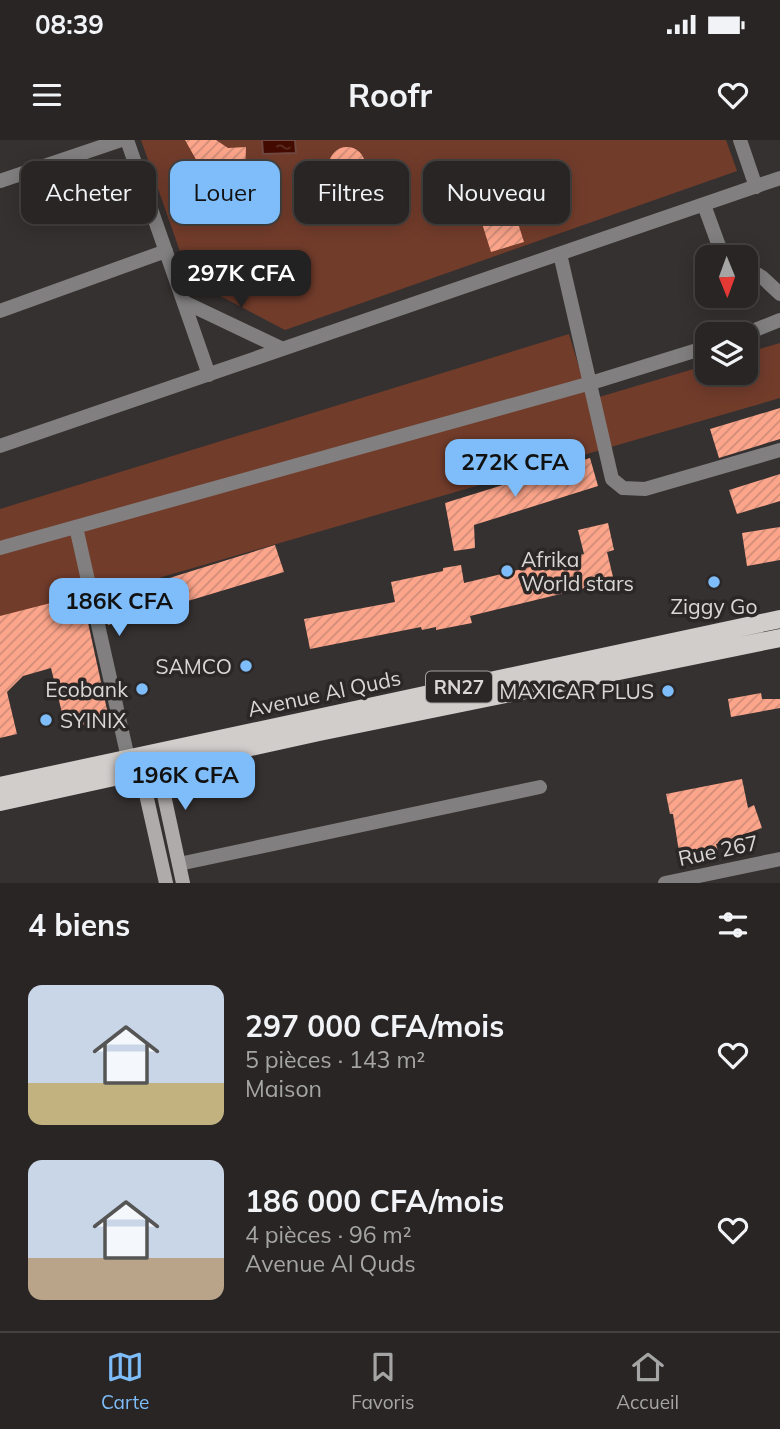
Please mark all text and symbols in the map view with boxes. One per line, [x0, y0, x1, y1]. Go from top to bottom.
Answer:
text: 08:39 [35, 8, 104, 41]
text: Roofr [348, 75, 432, 115]
icon: menu [28, 76, 66, 114]
icon: heart [714, 76, 752, 114]
chip: Acheter [21, 161, 156, 224]
chip: Louer [170, 161, 280, 224]
chip: Filtres [294, 161, 409, 224]
chip: Nouveau [423, 161, 570, 224]
north arrow [695, 245, 758, 308]
map controls [695, 245, 758, 385]
pin: 297K CFA [169, 250, 313, 310]
text: 297K CFA [187, 258, 295, 287]
button: layers [695, 322, 758, 385]
pin: 272K CFA [443, 440, 587, 499]
text: 272K CFA [461, 447, 569, 476]
place label: Afrika World stars [521, 546, 634, 596]
marker: Afrika World stars [499, 563, 515, 579]
marker: Ziggy Go [706, 574, 722, 590]
pin: 186K CFA [47, 578, 191, 638]
text: 186K CFA [65, 586, 173, 615]
place label: Ziggy Go [671, 593, 757, 619]
place label: SAMCO [155, 653, 232, 679]
marker: SAMCO [238, 658, 254, 674]
street label: Avenue Al Quds [245, 664, 403, 722]
road number: RN27 [426, 672, 492, 702]
place label: Ecobank [45, 676, 128, 702]
place label: MAXICAR PLUS [499, 678, 654, 704]
marker: Ecobank [134, 681, 150, 697]
marker: MAXICAR PLUS [660, 683, 676, 699]
place label: SYINIX [60, 707, 126, 733]
marker: SYINIX [38, 712, 54, 728]
pin: 196K CFA [113, 752, 257, 812]
text: 196K CFA [131, 760, 239, 789]
street label: Rue 267 [676, 829, 760, 871]
text: 4 biens [28, 906, 130, 944]
icon: filters [714, 906, 752, 944]
text: 297 000 CFA/mois [245, 1007, 504, 1045]
icon: home [84, 1013, 168, 1097]
icon: heart [714, 1036, 752, 1074]
text: 5 pièces · 143 m² [245, 1045, 425, 1074]
text: Maison [245, 1074, 322, 1103]
text: 186 000 CFA/mois [245, 1182, 504, 1220]
icon: home [84, 1188, 168, 1272]
icon: heart [714, 1211, 752, 1249]
text: 4 pièces · 96 m² [245, 1220, 412, 1249]
text: Avenue Al Quds [245, 1249, 416, 1278]
tab: Carte [101, 1348, 149, 1414]
tab: Favoris [351, 1348, 414, 1414]
tab: Accueil [616, 1348, 679, 1414]

